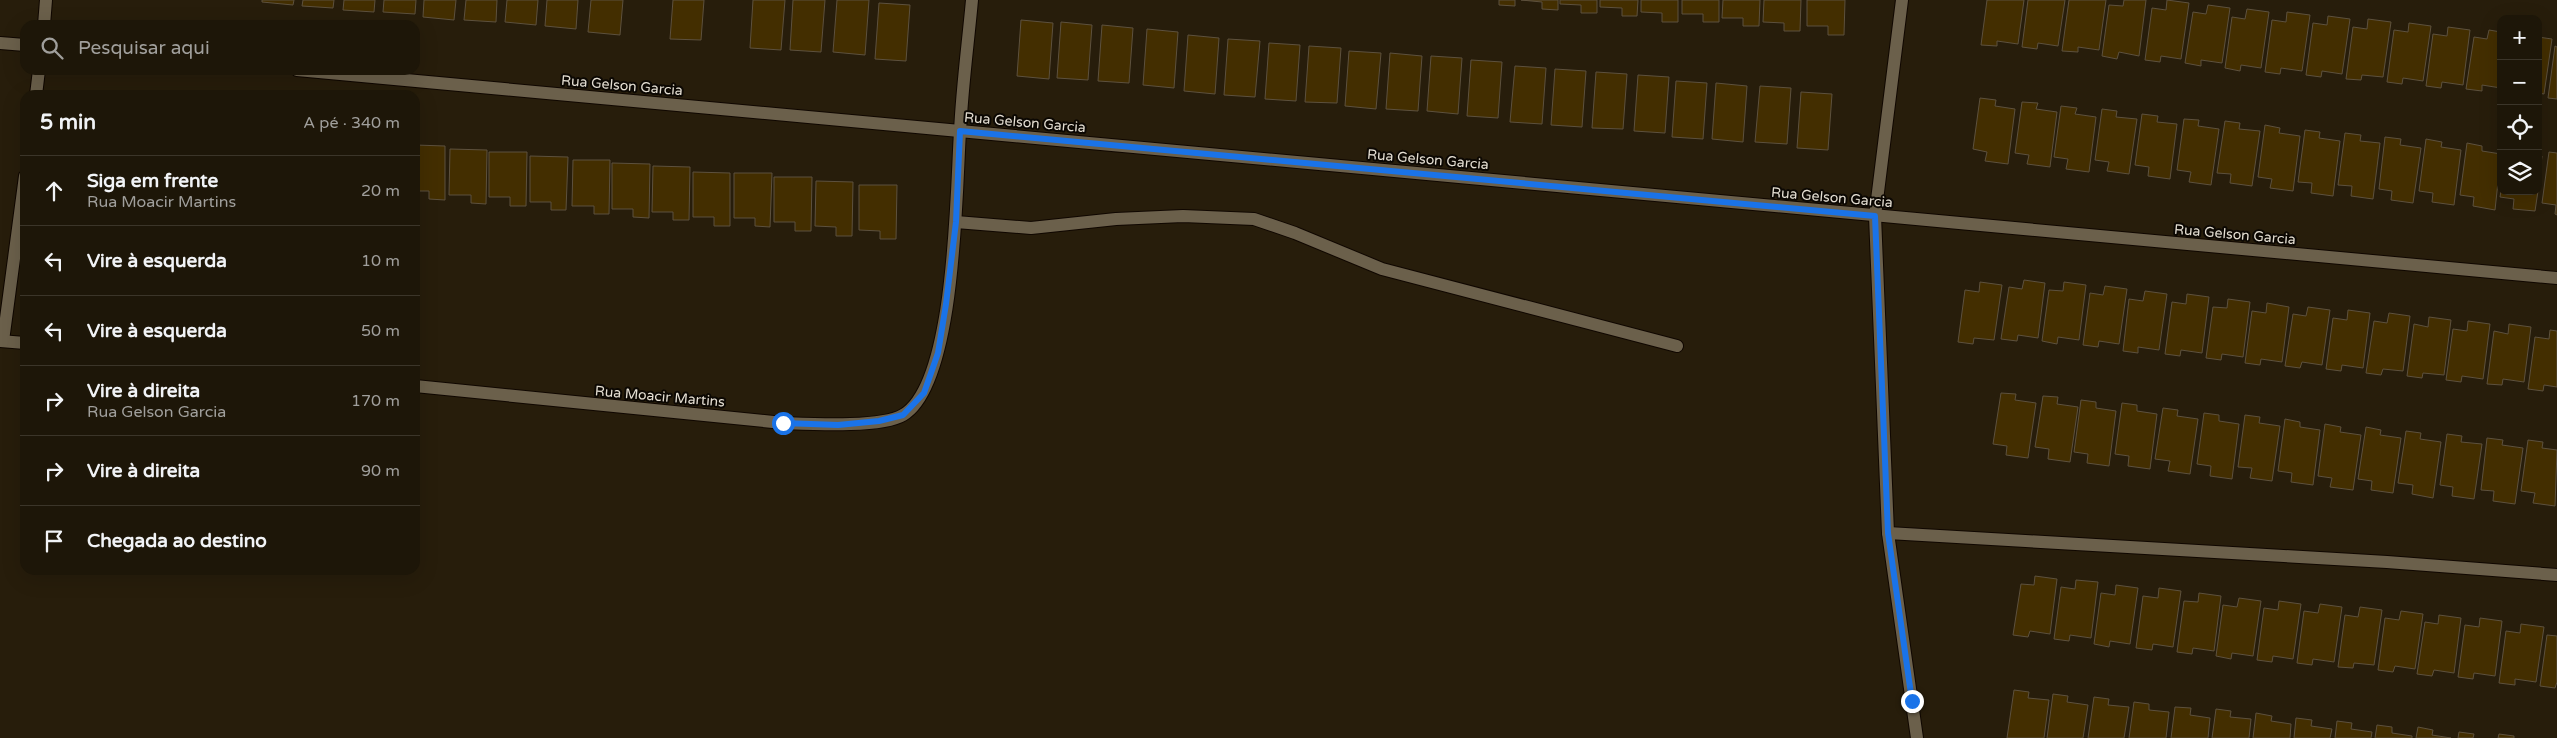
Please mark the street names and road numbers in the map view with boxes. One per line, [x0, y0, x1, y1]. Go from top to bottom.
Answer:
street label: Rua Gelson Garcia [561, 72, 683, 99]
street label: Rua Gelson Garcia [964, 109, 1086, 136]
street label: Rua Gelson Garcia [1367, 146, 1489, 173]
street label: Rua Gelson Garcia [1771, 184, 1893, 211]
street label: Rua Gelson Garcia [2174, 221, 2296, 248]
street label: Rua Moacir Martins [594, 382, 726, 411]

